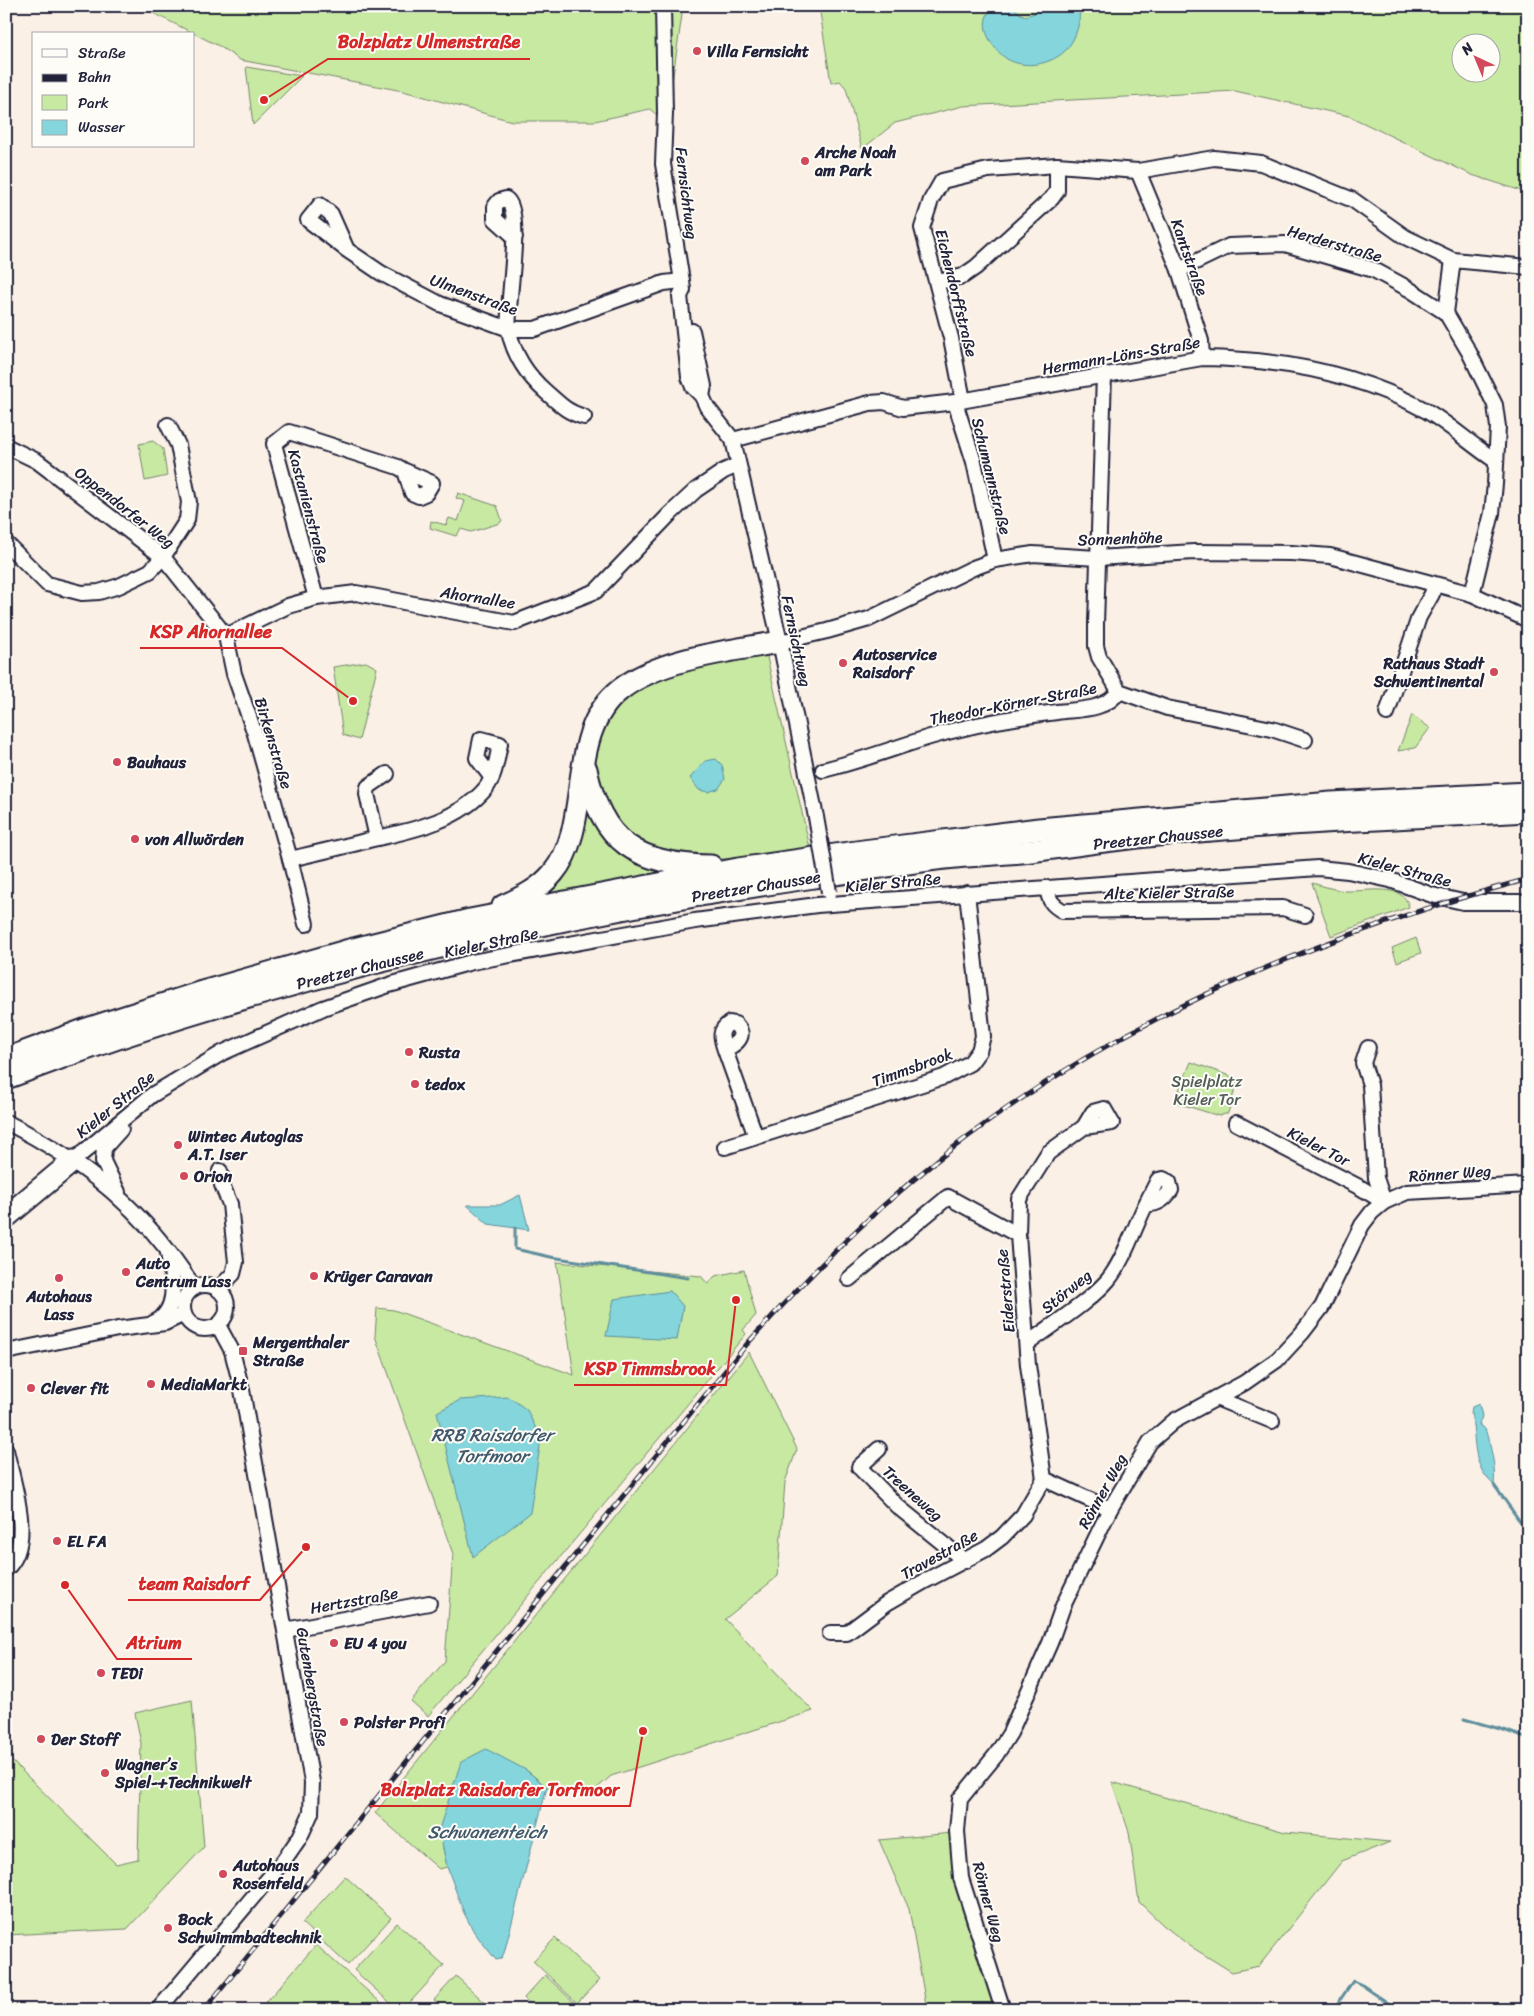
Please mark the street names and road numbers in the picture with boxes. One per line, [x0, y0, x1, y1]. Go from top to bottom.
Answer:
street label: Fernsichtweg [666, 145, 707, 241]
street label: Kantstraße [1162, 214, 1217, 300]
street label: Herderstraße [1284, 216, 1386, 271]
street label: Eichendorffstraße [927, 226, 986, 360]
street label: Ulmenstraße [426, 265, 522, 324]
street label: Hermann-Löns-Straße [1040, 327, 1202, 384]
street label: Schumannstraße [963, 414, 1020, 538]
street label: Kastanienstraße [279, 446, 338, 567]
street label: Oppendorfer Weg [68, 459, 181, 556]
street label: Sonnenhöhe [1077, 523, 1163, 554]
street label: Ahornallee [437, 577, 517, 618]
street label: Fernsichtweg [773, 593, 820, 689]
street label: Theodor-Körner-Straße [927, 673, 1099, 734]
street label: Birkenstraße [246, 694, 301, 793]
street label: Preetzer Chaussee [1092, 816, 1224, 859]
street label: Kieler Straße [1355, 843, 1455, 896]
street label: Preetzer Chaussee [689, 862, 823, 911]
street label: Kieler Straße [844, 864, 942, 901]
street label: Alte Kieler Straße [1103, 877, 1235, 908]
street label: Kieler Straße [441, 918, 541, 967]
street label: Preetzer Chaussee [293, 939, 427, 998]
street label: Timmsbrook [868, 1039, 957, 1096]
street label: Kieler Straße [69, 1063, 162, 1146]
street label: Kieler Tor [1282, 1118, 1357, 1175]
street label: Rönner Weg [1408, 1156, 1492, 1191]
street label: Eiderstraße [987, 1248, 1024, 1334]
street label: Störweg [1034, 1262, 1098, 1321]
street label: Rönner Weg [1070, 1448, 1135, 1534]
street label: Treeneweg [875, 1458, 950, 1529]
street label: Travestraße [895, 1521, 983, 1588]
street label: Hertzstraße [308, 1578, 400, 1622]
street label: Gutenbergstraße [288, 1625, 337, 1749]
street label: Rönner Weg [964, 1858, 1013, 1946]

